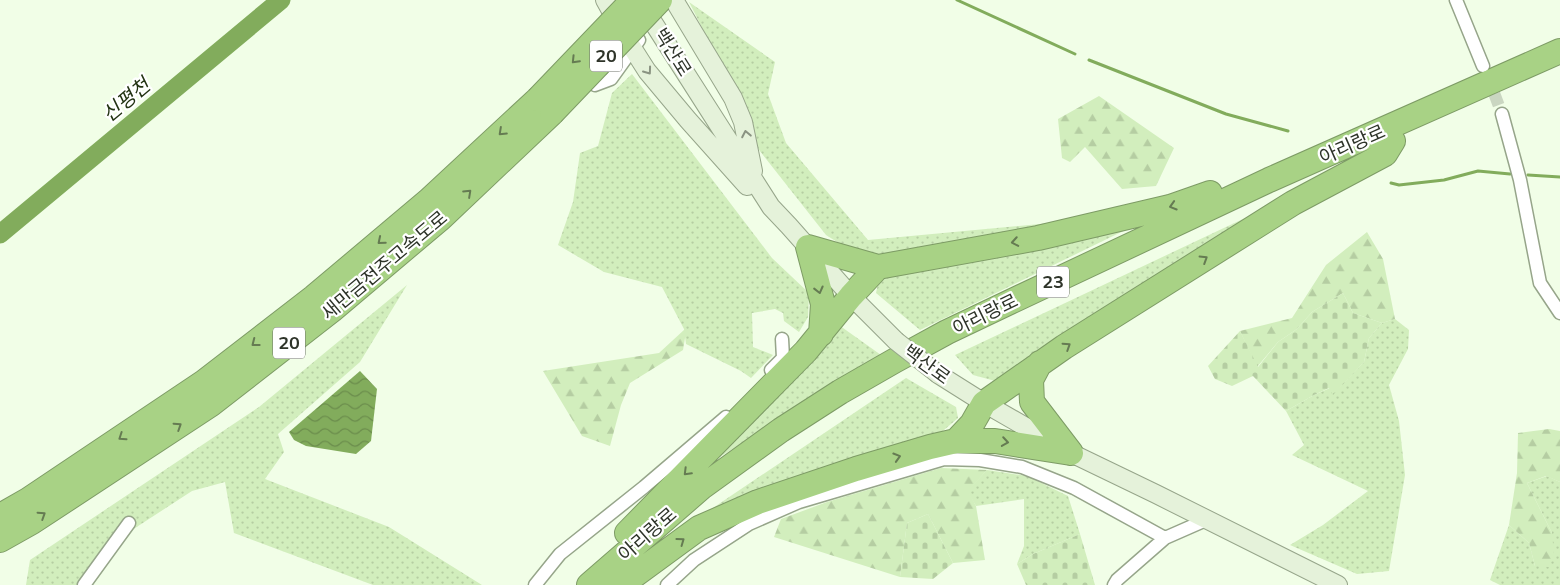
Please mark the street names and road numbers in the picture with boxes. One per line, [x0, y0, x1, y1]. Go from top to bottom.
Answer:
street label: 백산로 [649, 23, 697, 81]
road number: 20 [590, 40, 622, 72]
street label: 아리랑로 [1315, 119, 1389, 169]
street label: 새만금전주고속도로 [316, 205, 452, 325]
road number: 23 [1037, 266, 1069, 298]
street label: 아리랑로 [948, 288, 1022, 340]
road number: 20 [273, 328, 305, 358]
street label: 백산로 [899, 339, 955, 389]
street label: 아리랑로 [613, 502, 681, 566]

